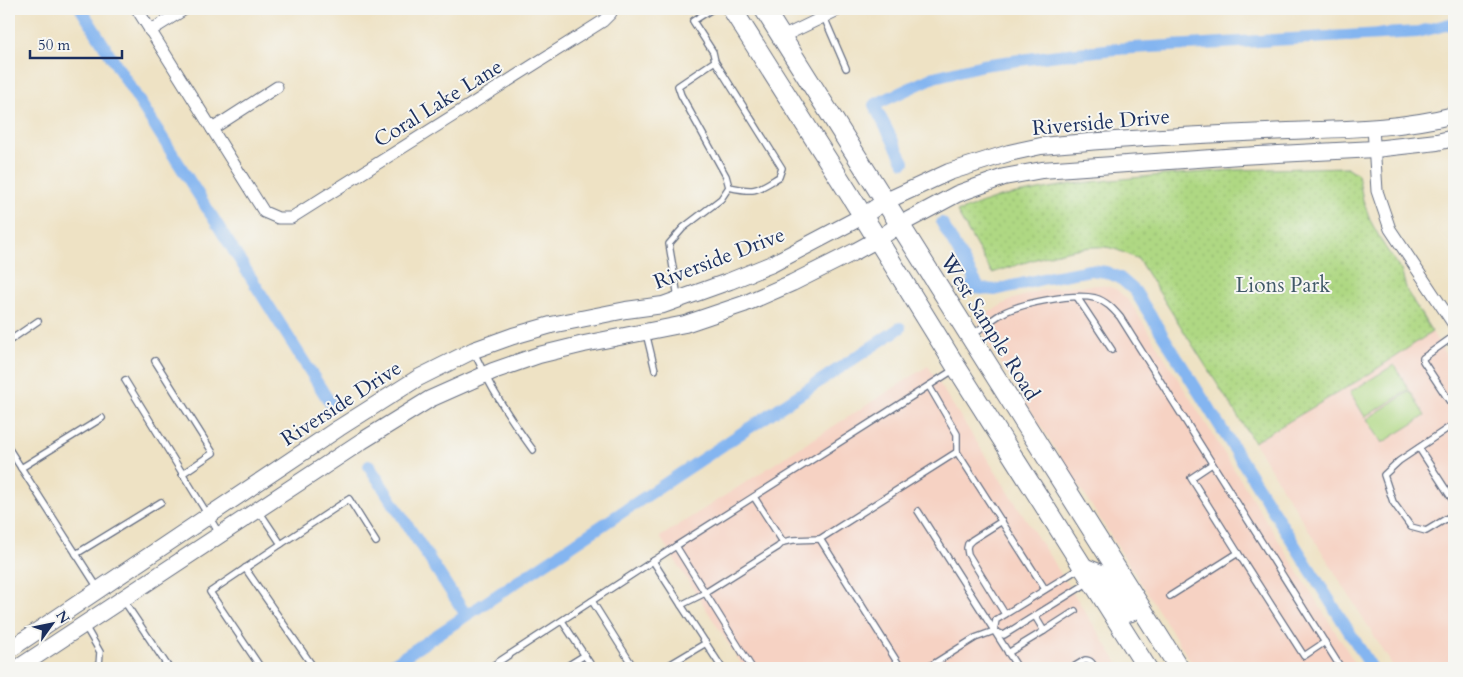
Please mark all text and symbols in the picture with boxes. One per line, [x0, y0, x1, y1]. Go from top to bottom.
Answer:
scale bar [30, 28, 122, 60]
text: 50 m [38, 35, 70, 55]
street label: Coral Lake Lane [368, 52, 508, 155]
street label: Riverside Drive [1031, 102, 1171, 143]
street label: Riverside Drive [649, 220, 789, 297]
street label: West Sample Road [932, 248, 1046, 406]
park label: Lions Park [1236, 271, 1331, 300]
street label: Riverside Drive [275, 354, 407, 453]
north arrow [28, 600, 78, 650]
text: N [51, 607, 74, 627]

